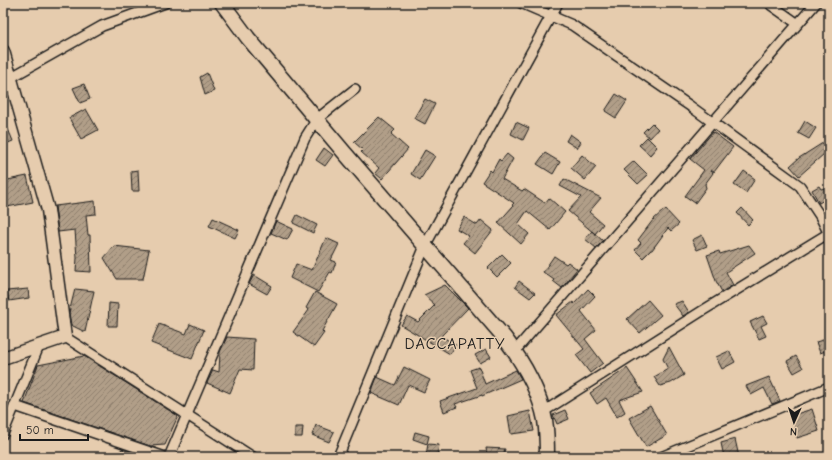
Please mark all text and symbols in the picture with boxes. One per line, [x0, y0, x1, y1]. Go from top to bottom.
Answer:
district label: DACCAPATTY [404, 335, 506, 353]
north arrow [774, 402, 814, 442]
scale bar [20, 416, 88, 442]
text: 50 m [26, 423, 54, 437]
text: N [790, 425, 797, 438]

